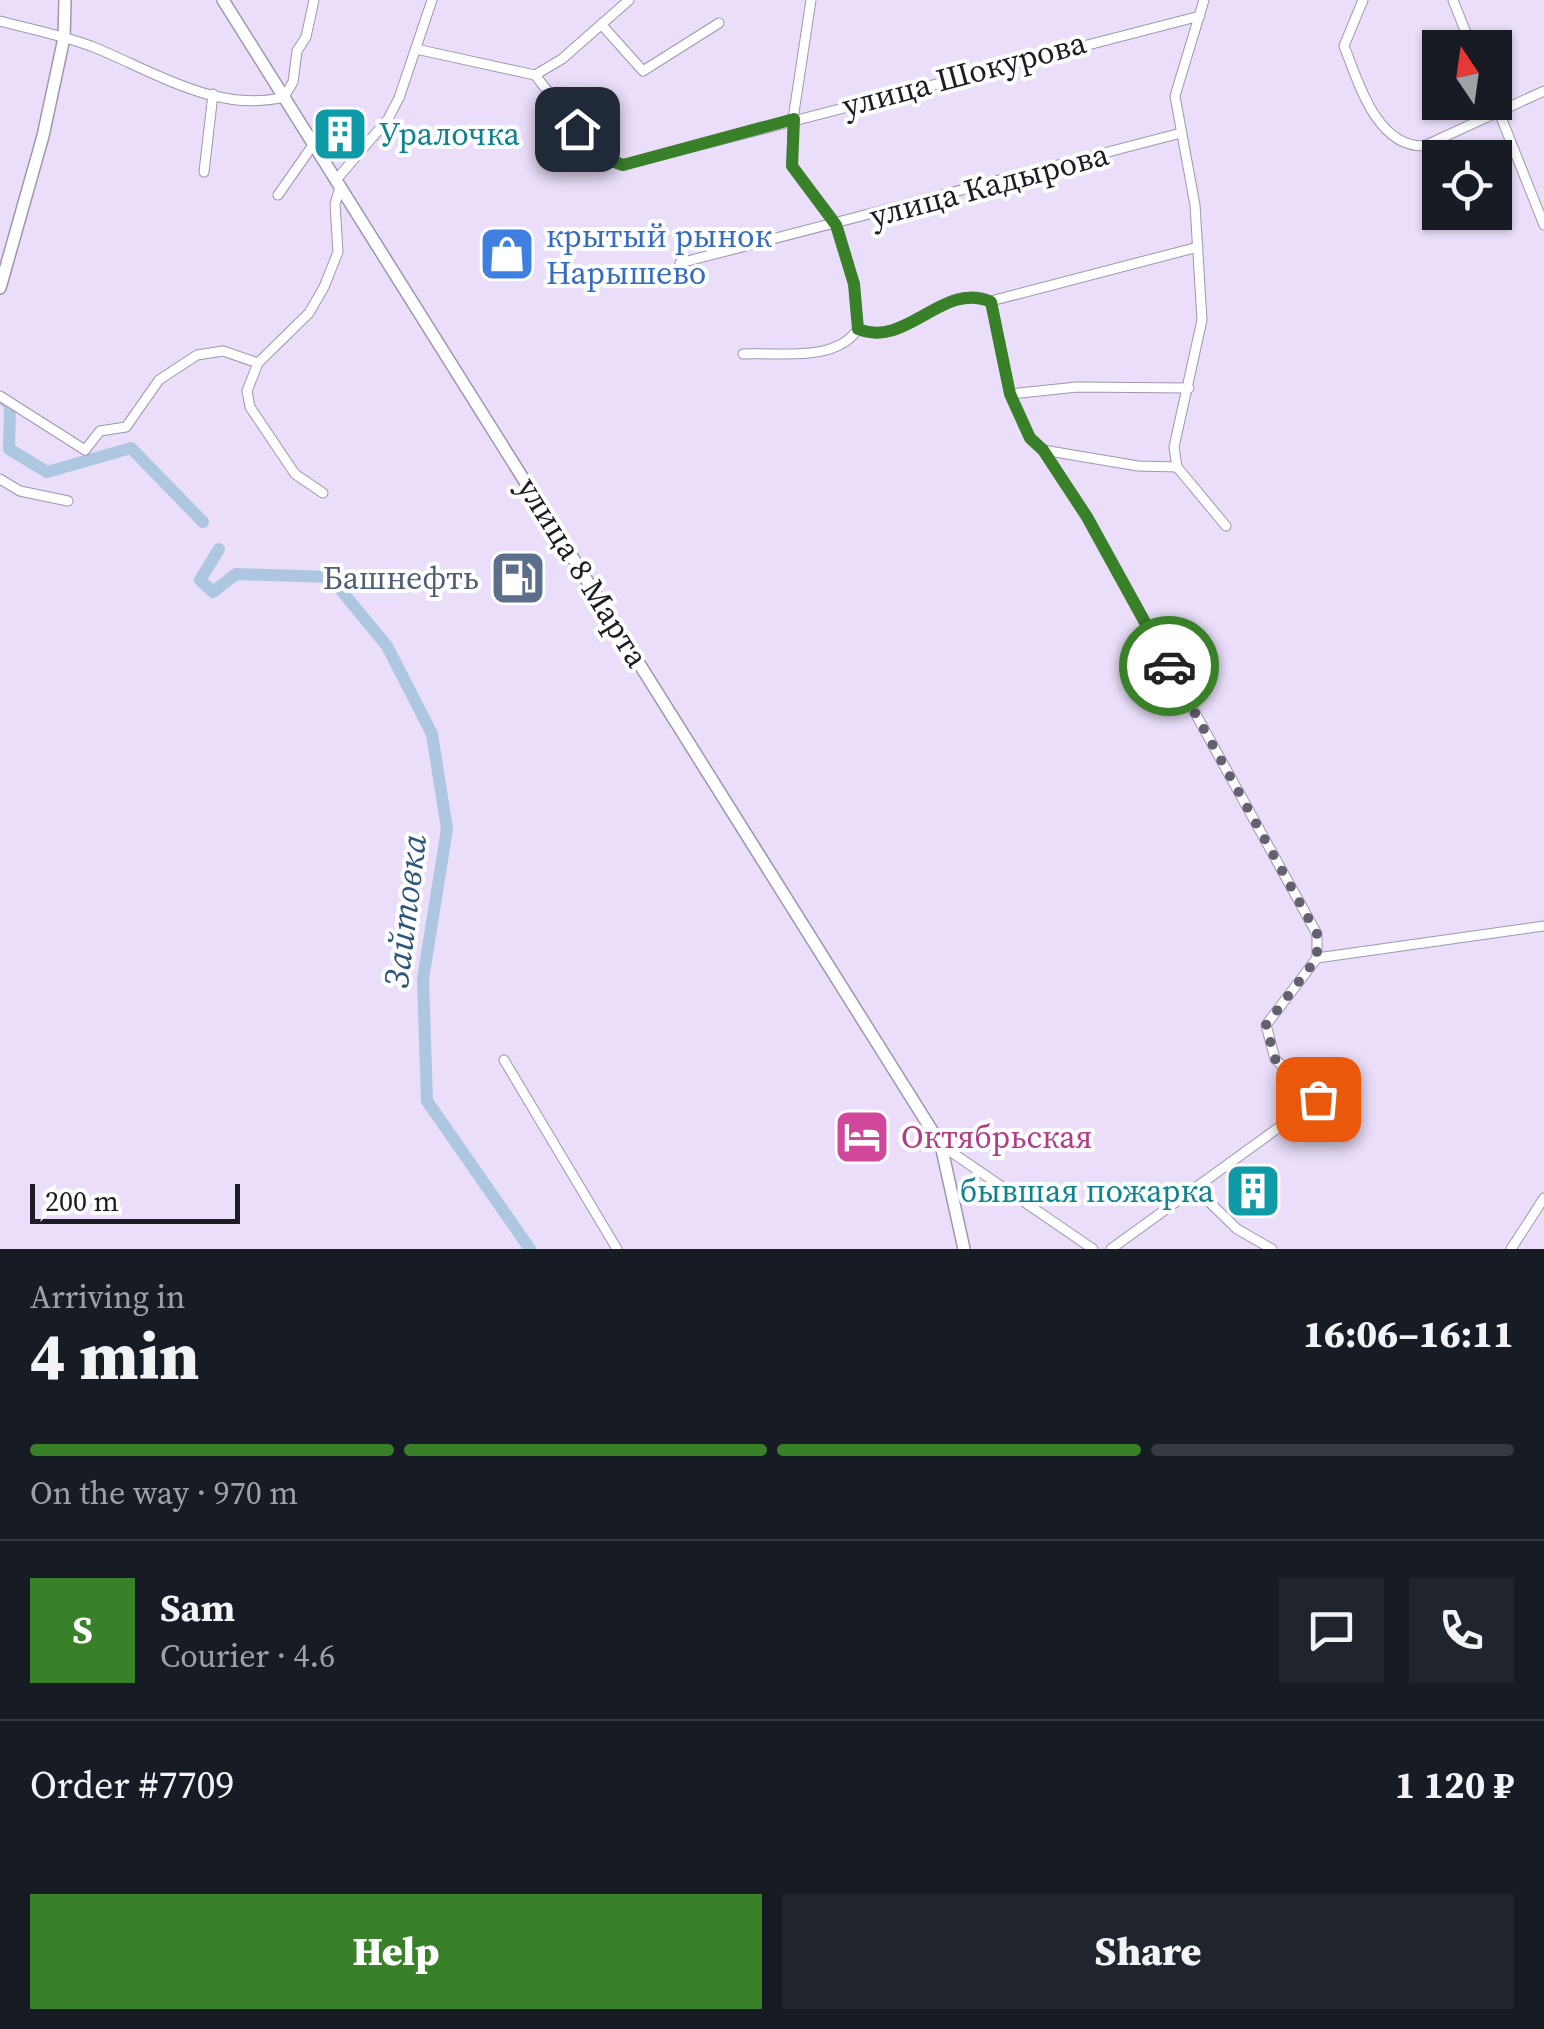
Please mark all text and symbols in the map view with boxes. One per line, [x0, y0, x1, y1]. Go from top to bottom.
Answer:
street label: улица Шокурова [837, 20, 1092, 128]
north arrow [1422, 30, 1512, 120]
map controls [1422, 30, 1512, 230]
pin [535, 87, 620, 172]
icon: home [550, 102, 605, 157]
building icon: Уралочка [310, 104, 370, 164]
place label: Уралочка [379, 112, 521, 156]
street label: улица Кадырова [865, 132, 1114, 238]
button: locate [1422, 140, 1512, 230]
place label: крытый рынок Нарышево [546, 214, 773, 295]
shop icon: крытый рынок Нарышево [477, 224, 537, 284]
street label: улица 8 Марта [507, 468, 659, 676]
fuel station icon: Башнефть [488, 548, 548, 608]
place label: Башнефть [323, 556, 479, 600]
courier [1119, 616, 1219, 716]
icon: car [1142, 639, 1197, 694]
water label: Зайтовка [372, 831, 438, 991]
pin [1276, 1057, 1361, 1142]
icon: bag [1291, 1072, 1346, 1127]
hotel icon: Октябрьская [832, 1107, 892, 1167]
place label: Октябрьская [901, 1115, 1093, 1159]
building icon: бывшая пожарка [1223, 1161, 1283, 1221]
place label: бывшая пожарка [960, 1169, 1215, 1213]
scale bar [30, 1179, 240, 1224]
text: 200 m [45, 1182, 119, 1220]
text: Arriving in [30, 1275, 185, 1319]
text: 16:06–16:11 [1303, 1308, 1514, 1360]
text: 4 min [30, 1312, 200, 1401]
text: On the way · 970 m [30, 1471, 298, 1515]
button: chat [1279, 1578, 1384, 1683]
button: phone [1409, 1578, 1514, 1683]
text: Sam [160, 1582, 235, 1634]
text: S [72, 1604, 93, 1656]
text: Courier · 4.6 [160, 1634, 335, 1678]
text: Order #7709 [30, 1759, 234, 1811]
text: 1 120 ₽ [1395, 1759, 1514, 1811]
button: Help [30, 1894, 762, 2009]
button: Share [782, 1894, 1514, 2009]

